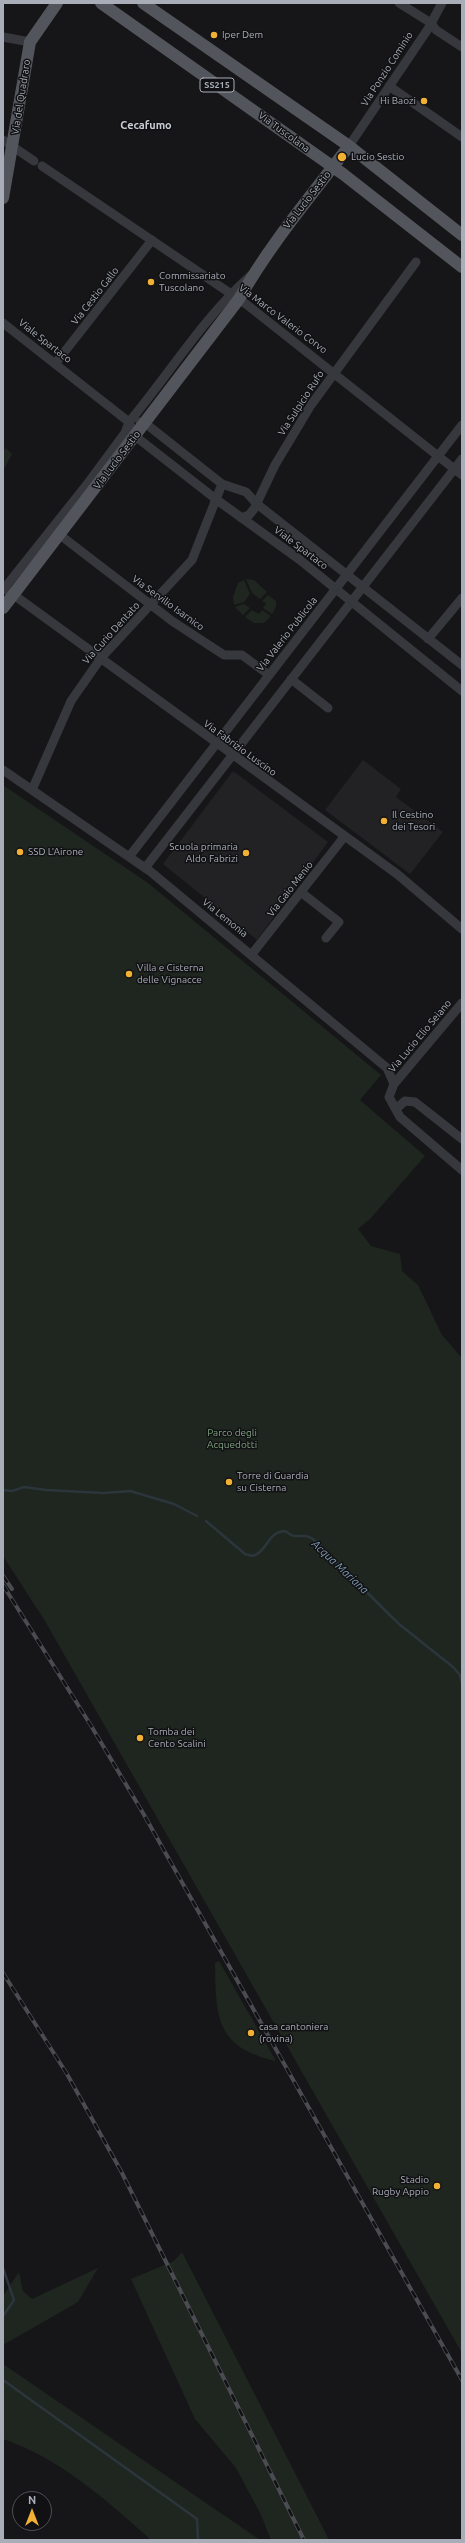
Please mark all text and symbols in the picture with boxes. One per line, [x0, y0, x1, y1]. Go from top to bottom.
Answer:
place label: Iper Dem [222, 29, 263, 41]
marker: Iper Dem [209, 30, 219, 40]
street label: Via Ponzio Cominio [359, 30, 415, 108]
street label: Via del Quadraro [9, 59, 33, 135]
road number: SS215 [200, 78, 234, 92]
place label: Hi Baozi [380, 95, 416, 107]
marker: Hi Baozi [419, 96, 429, 106]
street label: Via Tuscolana [256, 109, 312, 155]
district label: Cecafumo [120, 118, 172, 132]
marker: Lucio Sestio [336, 151, 348, 163]
place label: Lucio Sestio [351, 151, 404, 163]
street label: Via Lucio Sestio [281, 169, 333, 231]
street label: Via Cestio Gallo [69, 265, 121, 327]
place label: Commissariato Tuscolano [159, 270, 226, 294]
marker: Commissariato Tuscolano [146, 277, 156, 287]
street label: Via Marco Valerio Corvo [236, 282, 330, 356]
street label: Viale Spartaco [16, 317, 74, 365]
street label: Via Sulpicio Rufo [275, 368, 327, 438]
street label: Via Lucio Sestio [91, 428, 143, 492]
street label: Viale Spartaco [272, 524, 330, 572]
street label: Via Servilio Isarnico [130, 573, 206, 633]
street label: Via Valerio Publicola [254, 594, 320, 674]
street label: Via Curio Dentato [80, 599, 142, 667]
street label: Via Fabrizio Luscino [201, 717, 279, 779]
place label: Il Cestino dei Tesori [392, 809, 435, 832]
marker: Il Cestino dei Tesori [379, 816, 389, 826]
place label: Scuola primaria Aldo Fabrizi [169, 841, 238, 864]
place label: SSD L'Airone [28, 846, 83, 858]
marker: SSD L'Airone [15, 847, 25, 857]
marker: Scuola primaria Aldo Fabrizi [241, 848, 251, 858]
street label: Via Gaio Menio [265, 859, 315, 919]
street label: Via Lemonia [200, 896, 250, 940]
place label: Villa e Cisterna delle Vignacce [137, 962, 204, 986]
marker: Villa e Cisterna delle Vignacce [124, 969, 134, 979]
street label: Via Lucio Elio Seiano [386, 997, 454, 1075]
park label: Parco degli Acquedotti [207, 1427, 257, 1450]
place label: Torre di Guardia su Cisterna [237, 1470, 309, 1494]
marker: Torre di Guardia su Cisterna [224, 1477, 234, 1487]
water label: Acqua Mariana [309, 1537, 371, 1597]
place label: Tomba dei Cento Scalini [148, 1726, 206, 1750]
marker: Tomba dei Cento Scalini [135, 1733, 145, 1743]
place label: casa cantoniera (rovina) [259, 2021, 328, 2044]
marker: casa cantoniera (rovina) [246, 2028, 256, 2038]
place label: Stadio Rugby Appio [372, 2174, 429, 2198]
marker: Stadio Rugby Appio [432, 2181, 442, 2191]
north arrow [12, 2491, 52, 2531]
text: N [28, 2494, 36, 2506]

